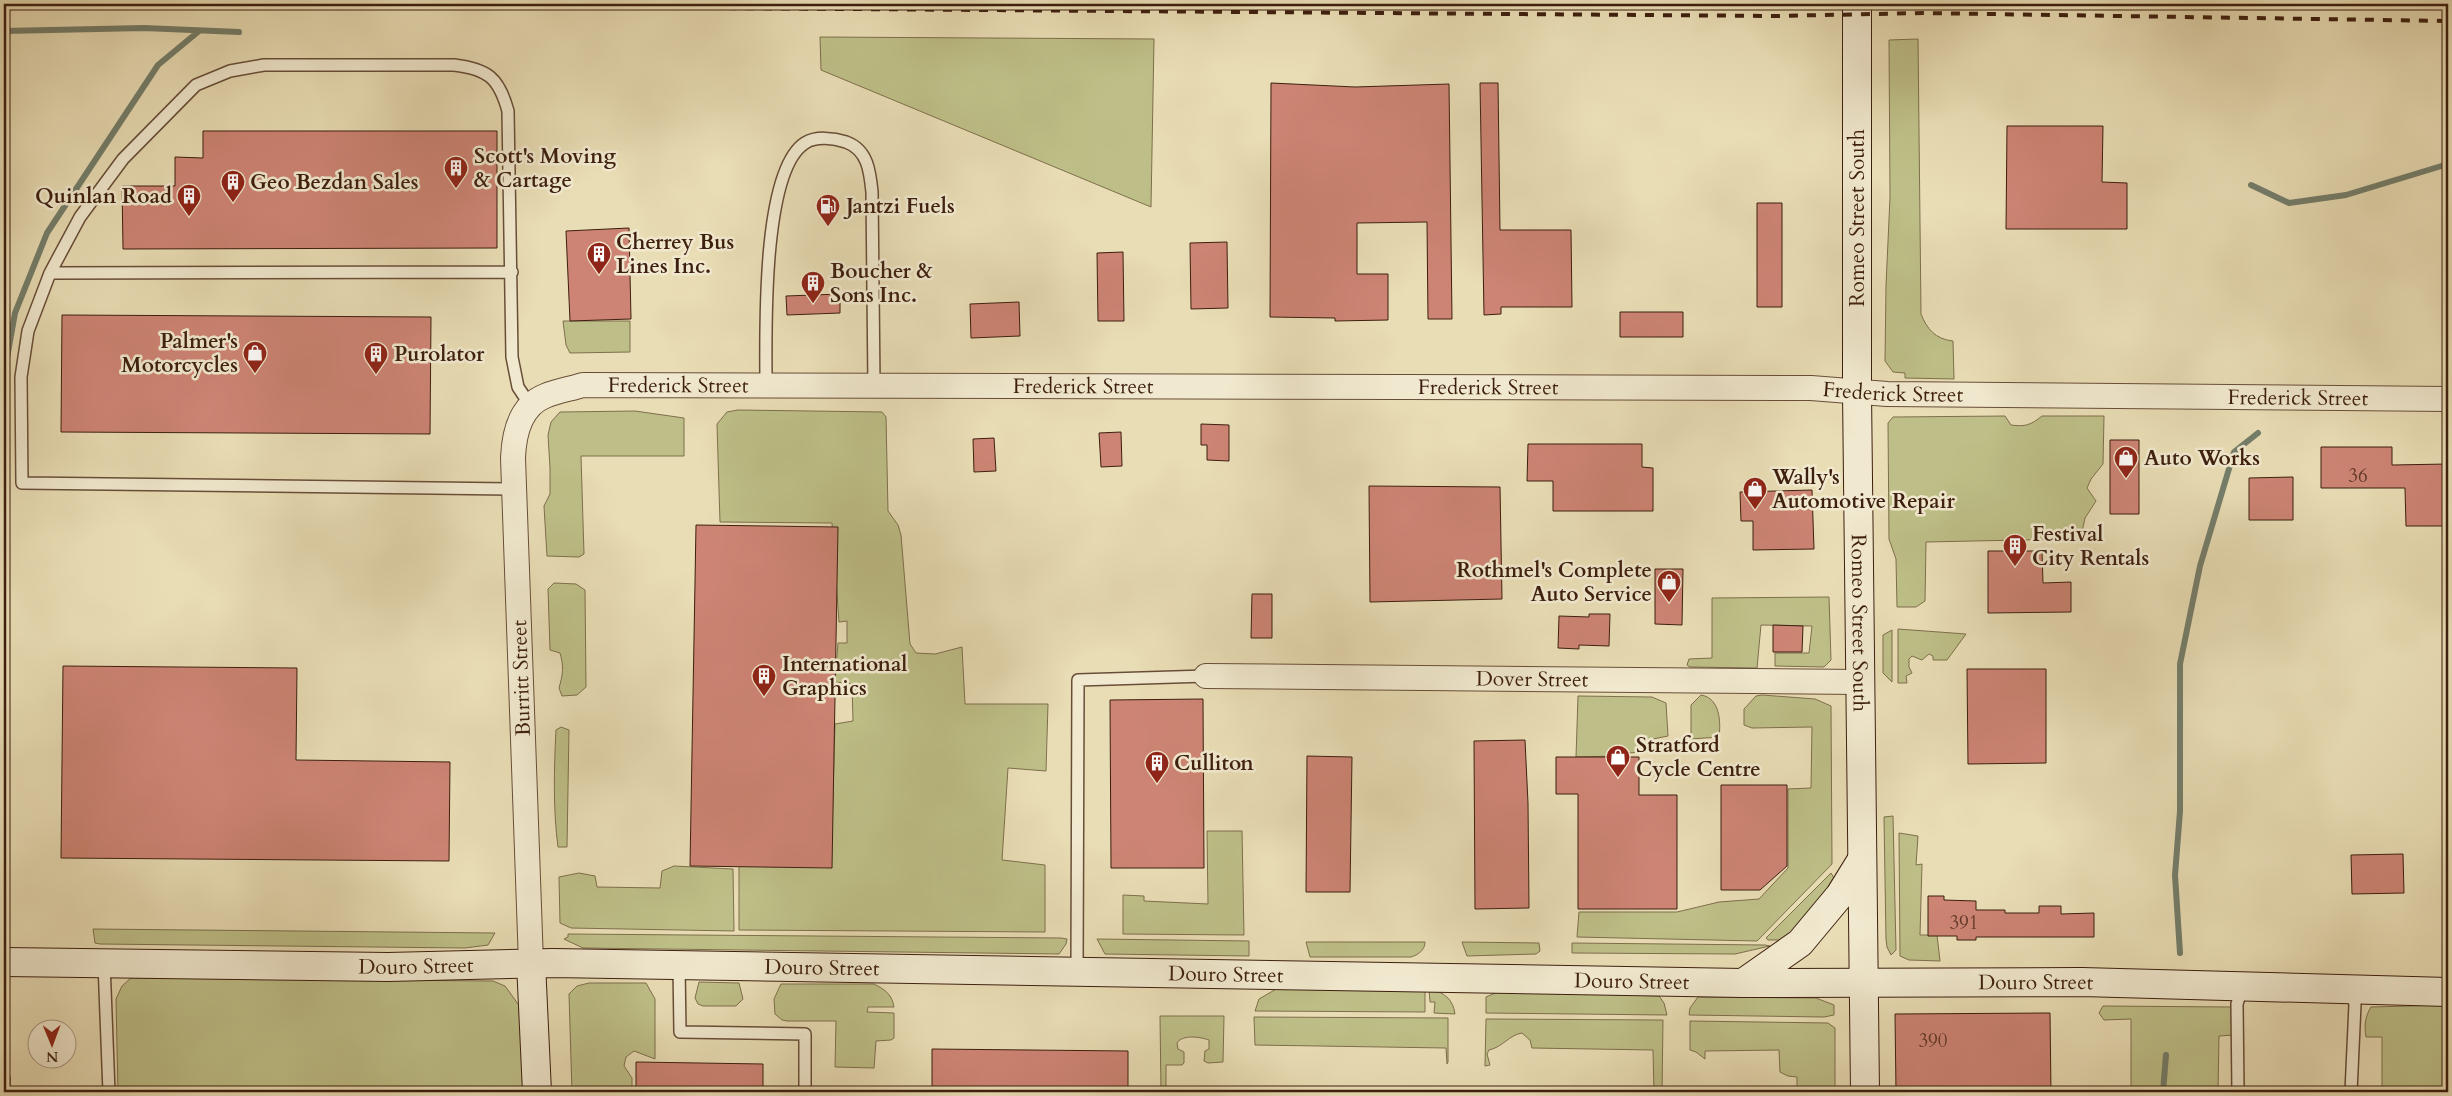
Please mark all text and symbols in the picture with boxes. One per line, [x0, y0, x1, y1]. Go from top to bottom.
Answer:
street label: Romeo Street South [1843, 129, 1872, 307]
place label: Scott's Moving & Cartage [474, 142, 617, 195]
building icon: Scott's Moving & Cartage [443, 155, 469, 189]
place label: Geo Bezdan Sales [250, 168, 419, 197]
building icon: Geo Bezdan Sales [220, 169, 246, 203]
place label: Quinlan Road [35, 182, 172, 211]
building icon: Quinlan Road [176, 183, 202, 217]
place label: Jantzi Fuels [843, 192, 955, 221]
fuel station icon: Jantzi Fuels [815, 193, 841, 227]
place label: Cherrey Bus Lines Inc. [616, 228, 734, 281]
building icon: Cherrey Bus Lines Inc. [586, 241, 612, 275]
place label: Boucher & Sons Inc. [830, 257, 934, 310]
building icon: Boucher & Sons Inc. [800, 270, 826, 304]
place label: Palmer's Motorcycles [121, 327, 238, 380]
shop icon: Palmer's Motorcycles [242, 340, 268, 374]
place label: Purolator [394, 340, 485, 369]
building icon: Purolator [363, 341, 389, 375]
street label: Frederick Street [608, 371, 749, 400]
street label: Frederick Street [1013, 372, 1154, 401]
street label: Frederick Street [1418, 373, 1559, 402]
street label: Frederick Street [1822, 375, 1964, 410]
street label: Frederick Street [2227, 383, 2369, 413]
place label: Auto Works [2144, 444, 2260, 473]
shop icon: Auto Works [2113, 445, 2139, 479]
place label: Wally's Automotive Repair [1771, 463, 1955, 516]
house number: 36 [2348, 463, 2368, 489]
shop icon: Wally's Automotive Repair [1742, 476, 1768, 510]
place label: Festival City Rentals [2032, 520, 2149, 573]
building icon: Festival City Rentals [2002, 533, 2028, 567]
street label: Romeo Street South [1844, 534, 1875, 713]
place label: Rothmel's Complete Auto Service [1456, 556, 1652, 609]
shop icon: Rothmel's Complete Auto Service [1656, 569, 1682, 603]
street label: Burritt Street [505, 619, 538, 737]
place label: International Graphics [782, 650, 907, 703]
building icon: International Graphics [751, 663, 777, 697]
street label: Dover Street [1476, 664, 1589, 695]
place label: Stratford Cycle Centre [1636, 731, 1761, 784]
shop icon: Stratford Cycle Centre [1605, 744, 1631, 778]
place label: Culliton [1174, 749, 1254, 778]
building icon: Culliton [1144, 750, 1170, 784]
house number: 391 [1949, 910, 1979, 936]
street label: Douro Street [358, 951, 474, 982]
street label: Douro Street [764, 953, 880, 983]
street label: Douro Street [1168, 959, 1284, 990]
street label: Douro Street [1574, 966, 1690, 997]
street label: Douro Street [1978, 968, 2094, 997]
north arrow [28, 1018, 78, 1068]
house number: 390 [1918, 1028, 1948, 1054]
text: N [46, 1047, 58, 1066]

